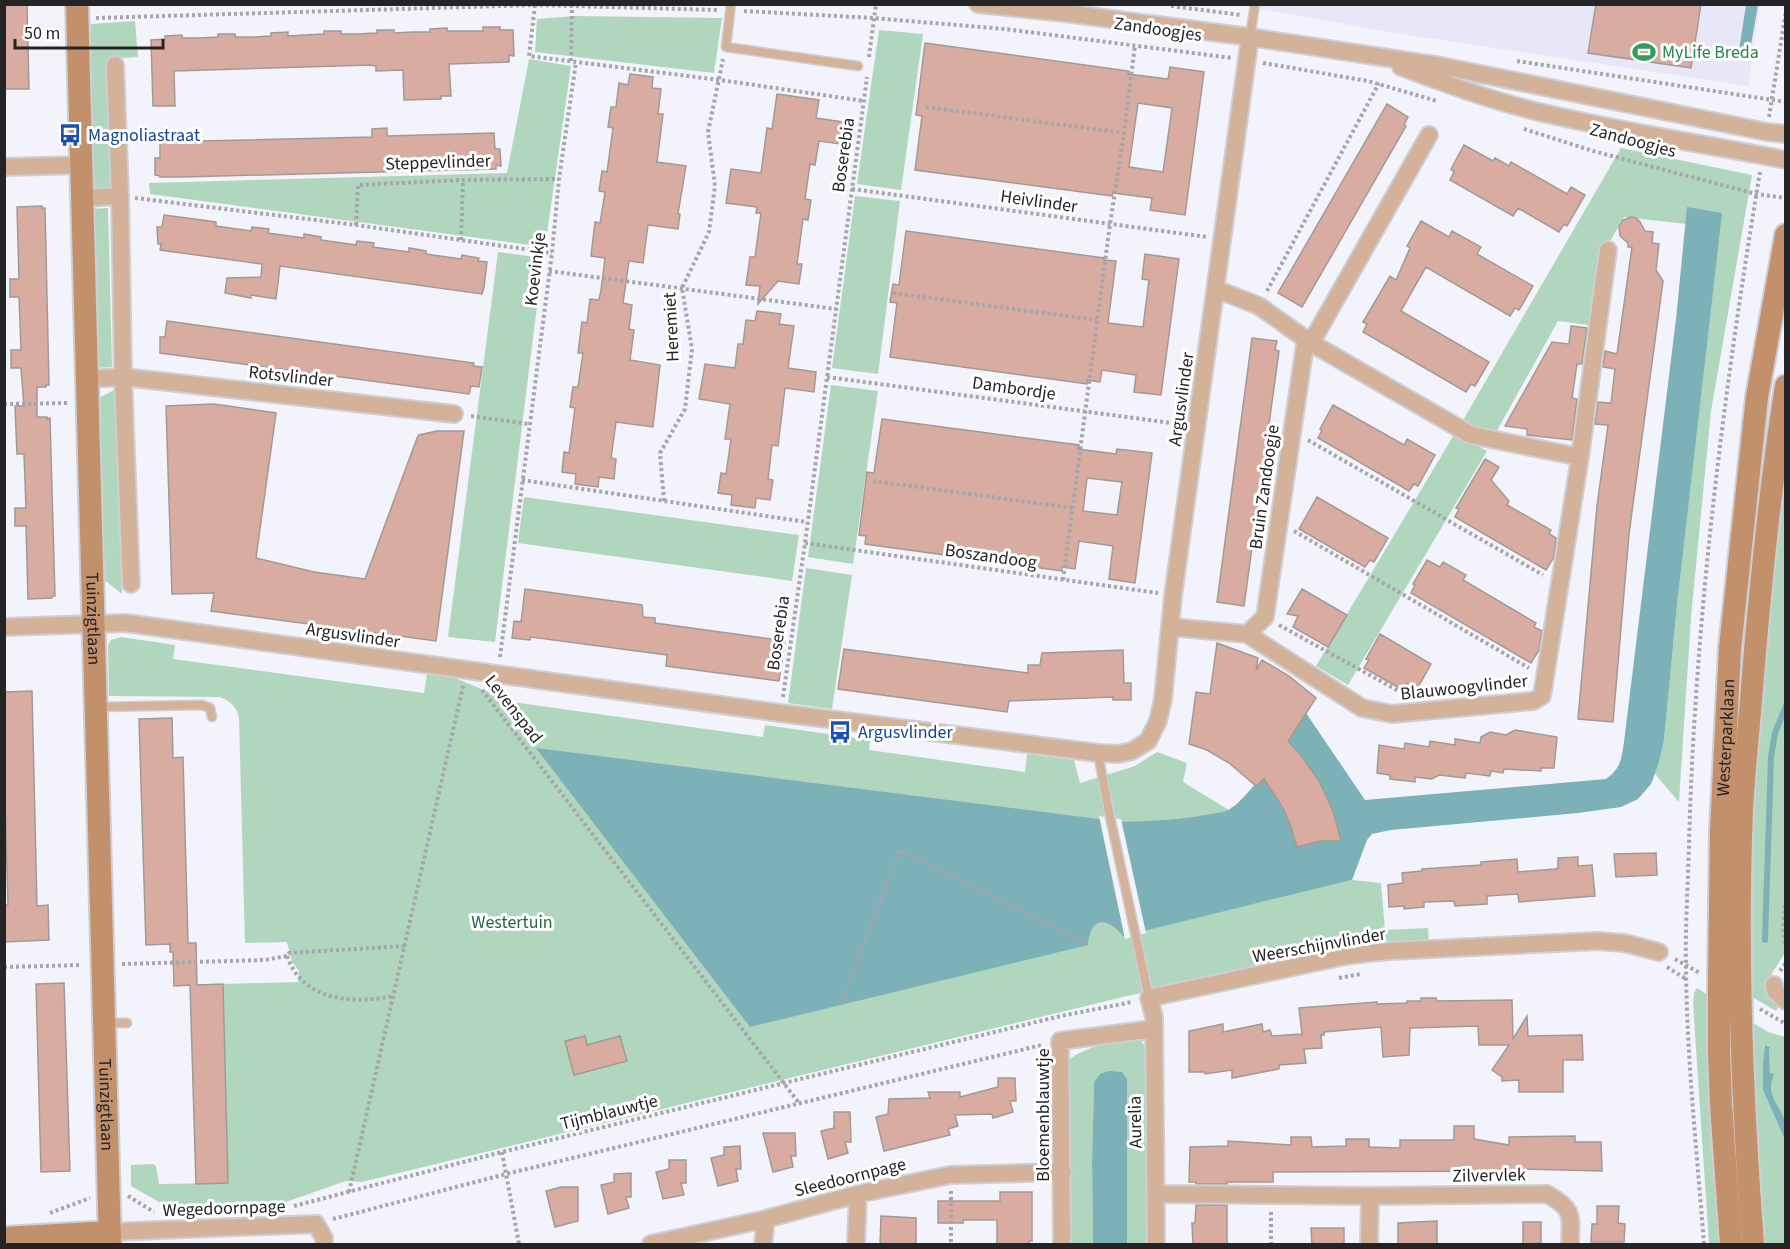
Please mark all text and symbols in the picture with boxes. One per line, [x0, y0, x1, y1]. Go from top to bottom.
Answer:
street label: Zandoogjes [1112, 11, 1203, 48]
scale bar [15, 12, 164, 50]
text: 50 m [24, 21, 60, 46]
sports icon: MyLife Breda [1631, 39, 1657, 65]
place label: MyLife Breda [1662, 40, 1759, 65]
street label: Boserebia [826, 116, 861, 194]
street label: Zandoogjes [1587, 117, 1679, 164]
bus stop icon: Magnoliastraat [57, 122, 83, 148]
place label: Magnoliastraat [88, 123, 200, 148]
street label: Steppevlinder [385, 148, 492, 177]
street label: Heivlinder [999, 184, 1080, 219]
street label: Koevinkje [519, 231, 552, 307]
street label: Heremiet [657, 291, 686, 363]
street label: Argusvlinder [1163, 350, 1201, 448]
street label: Rotsvlinder [247, 360, 335, 393]
street label: Dambordje [970, 370, 1057, 407]
street label: Bruin Zandoogje [1243, 423, 1286, 551]
street label: Boszandoog [943, 538, 1039, 575]
street label: Tuinzigtlaan [79, 572, 107, 666]
street label: Boserebia [761, 594, 796, 672]
street label: Argusvlinder [304, 617, 402, 655]
street label: Blauwoogvlinder [1399, 668, 1530, 707]
street label: Levenspad [479, 670, 548, 749]
street label: Westerparklaan [1711, 678, 1741, 797]
bus stop icon: Argusvlinder [827, 719, 853, 745]
place label: Argusvlinder [858, 720, 953, 745]
park label: Westertuin [471, 910, 553, 935]
street label: Weerschijnvlinder [1250, 921, 1388, 970]
street label: Bloemenblauwtje [1031, 1048, 1056, 1182]
street label: Tuinzigtlaan [92, 1058, 120, 1151]
street label: Tijmblauwtje [558, 1088, 660, 1137]
street label: Aurelia [1123, 1096, 1148, 1148]
street label: Sleedoornpage [792, 1152, 909, 1203]
street label: Zilvervlek [1452, 1162, 1526, 1189]
street label: Wegedoornpage [162, 1194, 286, 1223]

